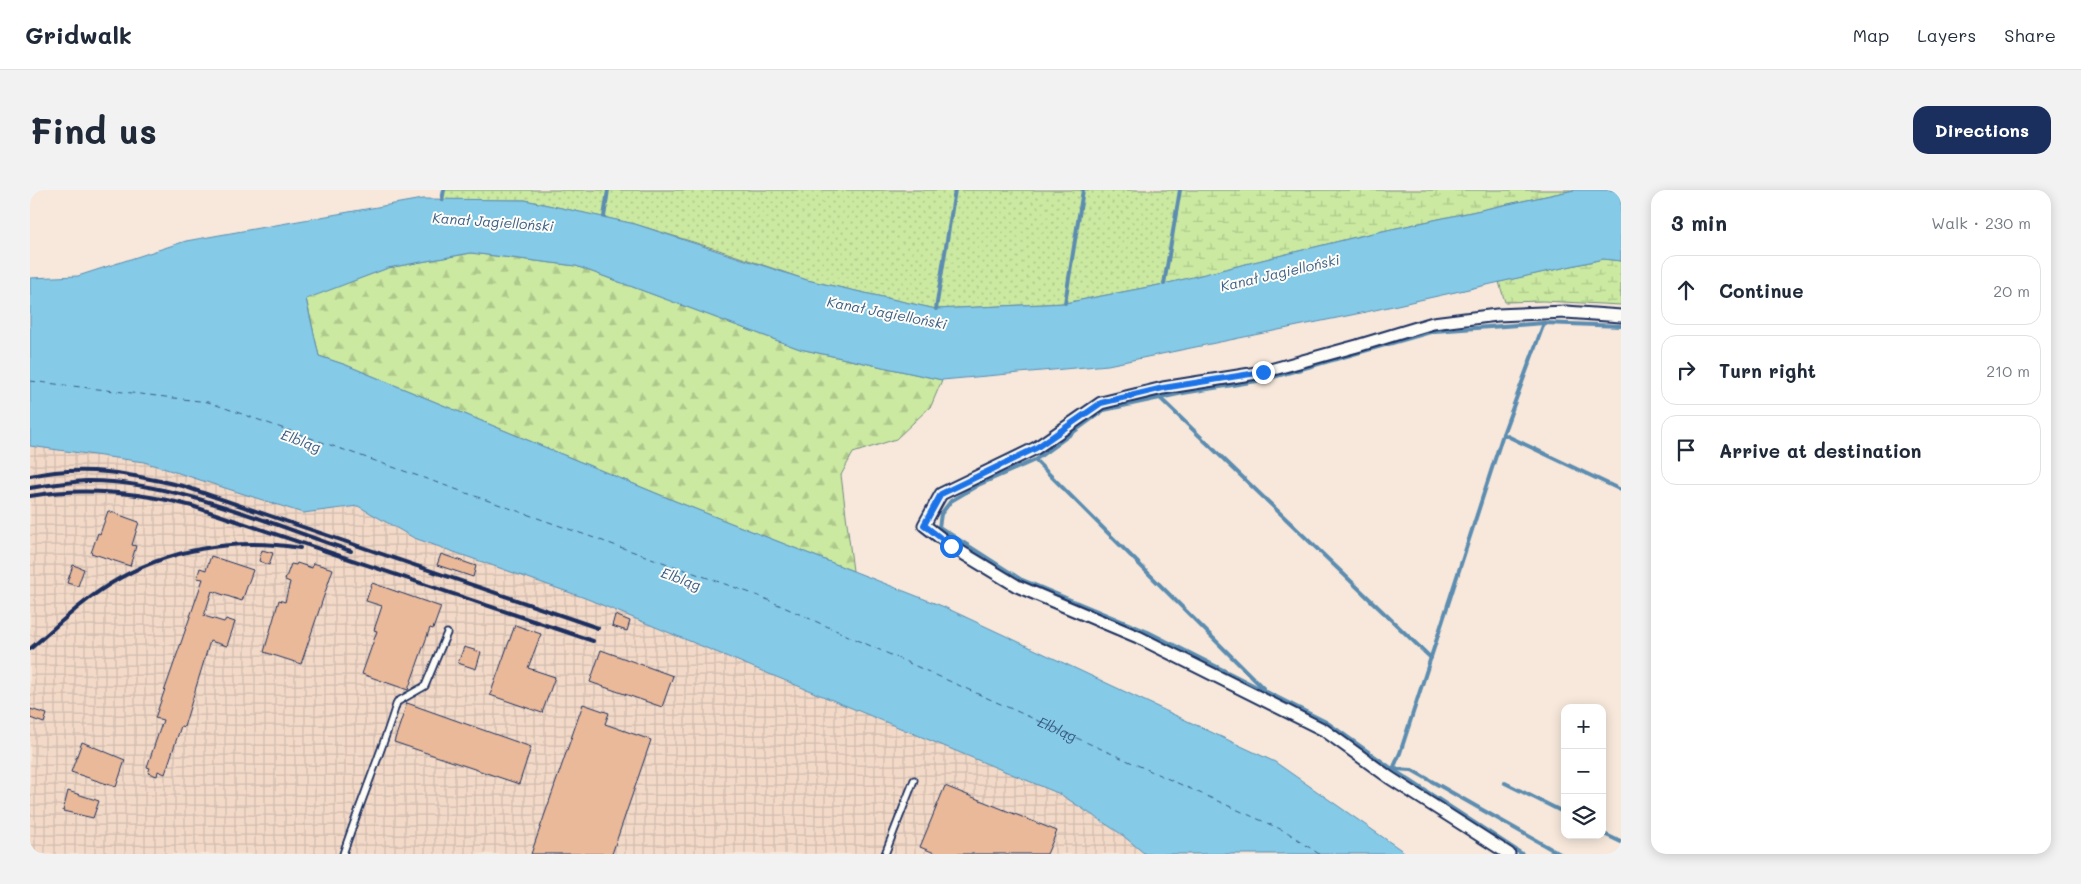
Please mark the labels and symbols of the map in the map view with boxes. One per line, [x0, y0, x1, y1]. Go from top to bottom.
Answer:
water label: Kanał Jagielloński [432, 208, 555, 235]
water label: Kanał Jagielloński [1218, 249, 1342, 295]
water label: Kanał Jagielloński [826, 292, 949, 334]
route end [1252, 361, 1275, 384]
water label: Elbląg [279, 425, 324, 456]
route start [940, 535, 963, 558]
water label: Elbląg [659, 563, 704, 594]
water label: Elbląg [1035, 712, 1080, 746]

